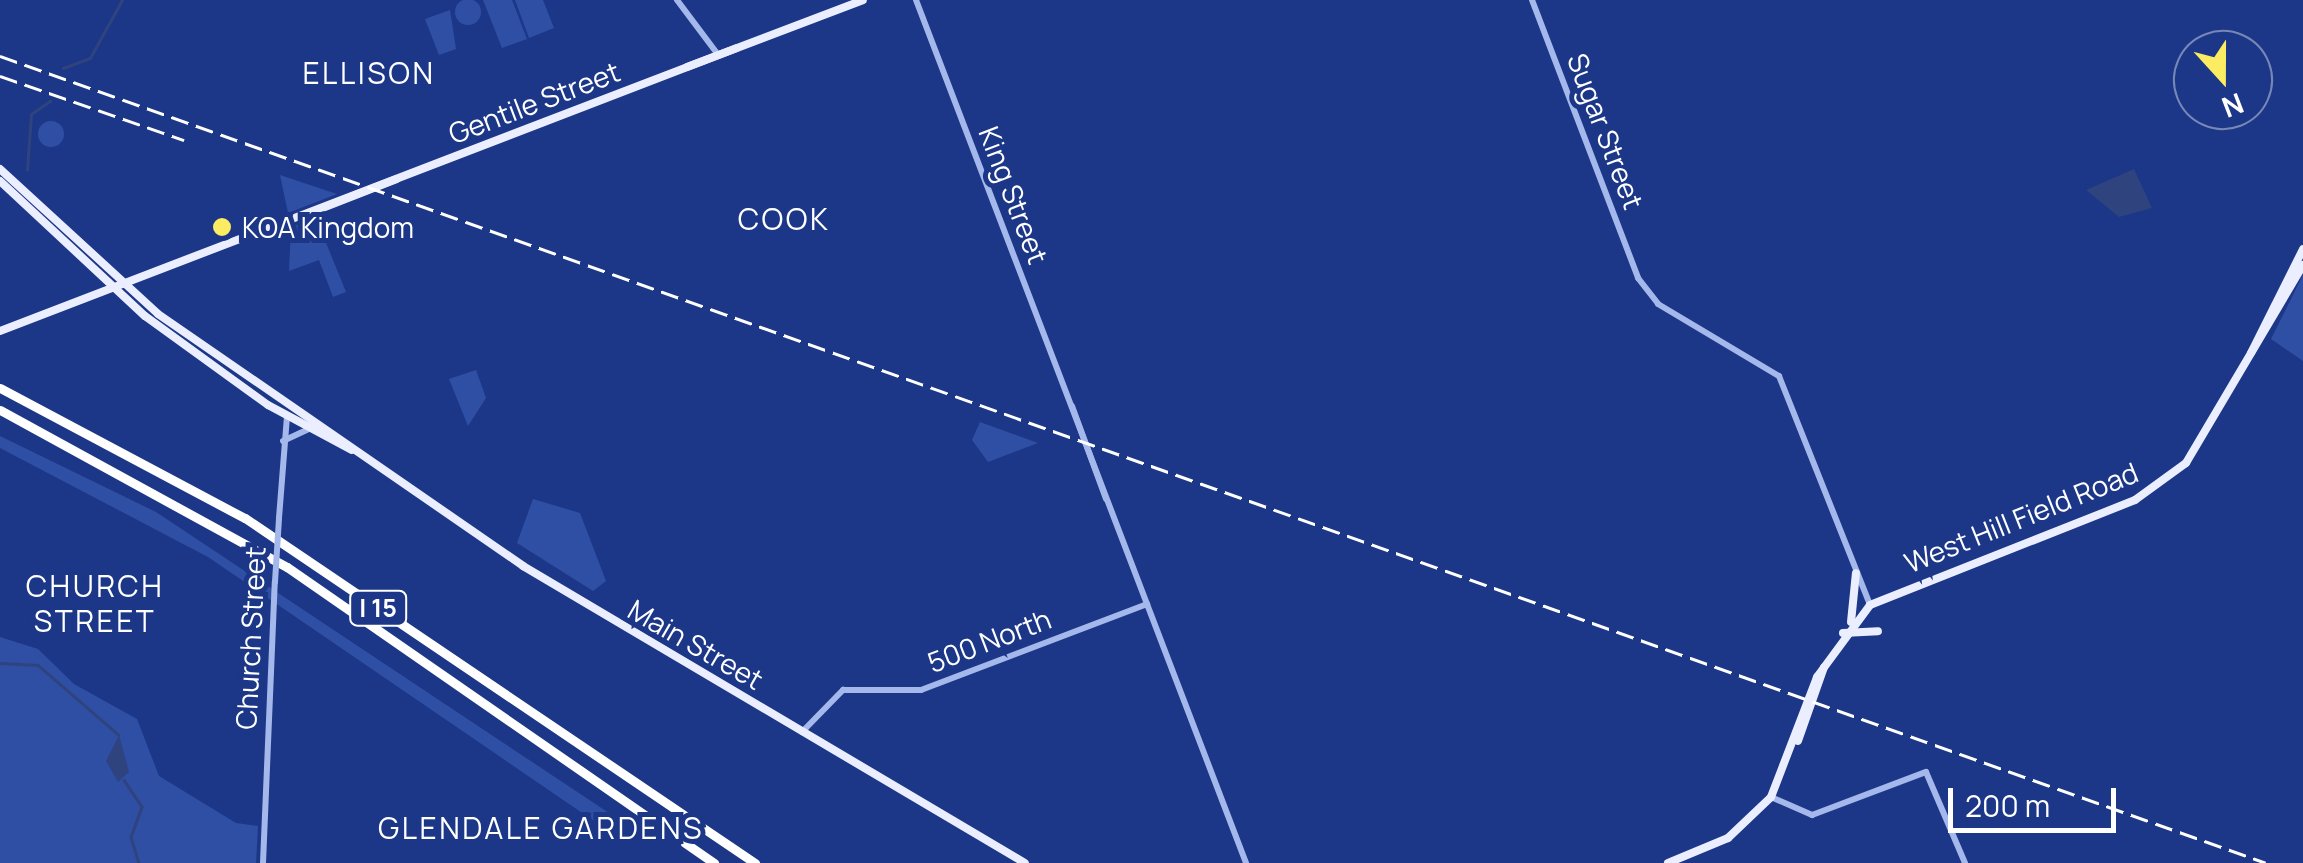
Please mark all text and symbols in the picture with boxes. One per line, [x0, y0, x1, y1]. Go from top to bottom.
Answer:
north arrow [2173, 30, 2273, 130]
street label: Sugar Street [1561, 48, 1651, 214]
street label: Gentile Street [444, 54, 624, 150]
district label: ELLISON [303, 55, 435, 91]
text: N [2217, 85, 2249, 127]
street label: King Street [972, 122, 1056, 268]
district label: COOK [738, 201, 830, 237]
place label: KOA Kingdom [242, 210, 414, 244]
marker: KOA Kingdom [211, 216, 233, 238]
street label: West Hill Field Road [1899, 455, 2143, 579]
street label: Church Street [228, 546, 272, 730]
district label: CHURCH STREET [26, 568, 164, 638]
road number: I 15 [348, 588, 408, 628]
street label: Main Street [623, 592, 769, 696]
street label: 500 North [922, 601, 1056, 679]
scale bar [1953, 768, 2120, 830]
text: 200 m [1965, 785, 2050, 826]
district label: GLENDALE GARDENS [378, 810, 704, 846]

